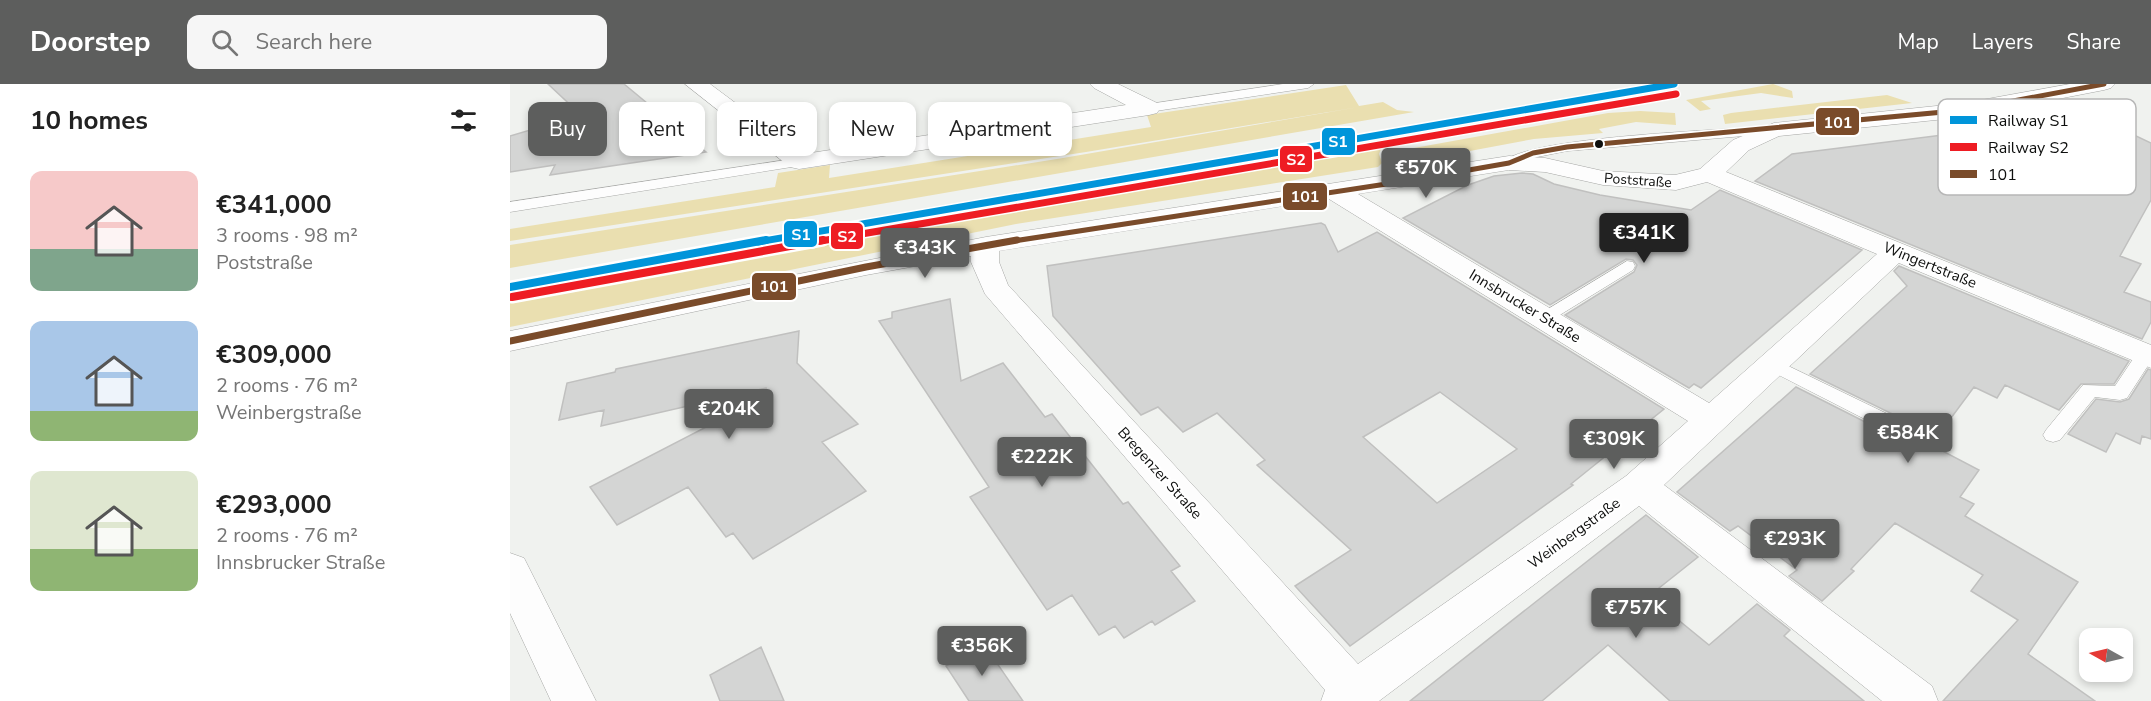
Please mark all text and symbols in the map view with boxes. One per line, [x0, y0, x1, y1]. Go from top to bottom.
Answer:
search box [187, 15, 607, 69]
text: Doorstep [30, 23, 151, 61]
icon: search [208, 26, 241, 59]
text: Search here [256, 27, 372, 57]
text: Map [1897, 28, 1939, 56]
text: Layers [1972, 28, 2033, 56]
text: Share [2066, 28, 2121, 56]
legend [1938, 99, 2136, 195]
chip: Buy [528, 102, 607, 156]
chip: Rent [619, 102, 705, 156]
chip: Filters [717, 102, 817, 156]
chip: New [829, 102, 916, 156]
chip: Apartment [928, 102, 1072, 156]
text: 10 homes [30, 103, 148, 138]
icon: filters [447, 104, 480, 137]
line badge: 101 [1815, 107, 1860, 136]
text: Railway S1 [1988, 110, 2069, 132]
text: 101 [1824, 112, 1852, 134]
line badge: S1 [1321, 127, 1356, 156]
text: S1 [1328, 131, 1348, 153]
text: Railway S2 [1988, 137, 2069, 159]
unlabelled marker [1593, 138, 1605, 150]
line badge: S2 [1279, 145, 1313, 173]
pin: €570K [1384, 148, 1468, 199]
text: S2 [1286, 149, 1306, 171]
text: €570K [1395, 154, 1457, 181]
text: 101 [1988, 164, 2017, 186]
street label: Poststraße [1603, 169, 1672, 192]
line badge: 101 [1282, 182, 1328, 211]
text: 101 [1291, 186, 1319, 208]
text: €341,000 [216, 187, 332, 222]
icon: home [78, 195, 150, 267]
pin: €341K [1602, 213, 1686, 264]
text: €341K [1613, 219, 1675, 246]
line badge: S1 [783, 220, 818, 248]
text: 3 rooms · 98 m² [216, 222, 358, 249]
line badge: S2 [830, 222, 864, 250]
text: S1 [791, 224, 811, 246]
text: S2 [837, 226, 857, 248]
pin: €343K [883, 228, 967, 279]
text: €343K [894, 234, 956, 261]
street label: Wingertstraße [1880, 237, 1980, 293]
text: Poststraße [216, 249, 313, 276]
street label: Innsbrucker Straße [1465, 265, 1585, 347]
line badge: 101 [751, 272, 797, 301]
text: 101 [760, 276, 788, 298]
text: €309,000 [216, 337, 332, 372]
icon: home [78, 345, 150, 417]
text: 2 rooms · 76 m² [216, 372, 358, 399]
pin: €204K [687, 389, 771, 440]
text: €204K [698, 395, 760, 422]
text: Weinbergstraße [216, 399, 362, 426]
pin: €584K [1866, 413, 1950, 464]
pin: €309K [1572, 419, 1656, 470]
text: €584K [1877, 419, 1939, 446]
street label: Bregenzer Straße [1113, 423, 1207, 523]
text: €309K [1583, 425, 1645, 452]
pin: €222K [1000, 437, 1084, 488]
text: €222K [1011, 443, 1073, 470]
text: €293,000 [216, 487, 332, 522]
street label: Weinbergstraße [1524, 493, 1624, 573]
icon: home [78, 495, 150, 567]
pin: €293K [1753, 519, 1837, 570]
text: 2 rooms · 76 m² [216, 522, 358, 549]
text: €293K [1764, 525, 1826, 552]
text: Innsbrucker Straße [216, 549, 385, 576]
pin: €757K [1594, 588, 1678, 639]
text: €757K [1605, 594, 1667, 621]
pin: €356K [940, 626, 1024, 677]
north arrow [2079, 628, 2133, 682]
map controls [2079, 628, 2133, 682]
text: €356K [951, 632, 1013, 659]

